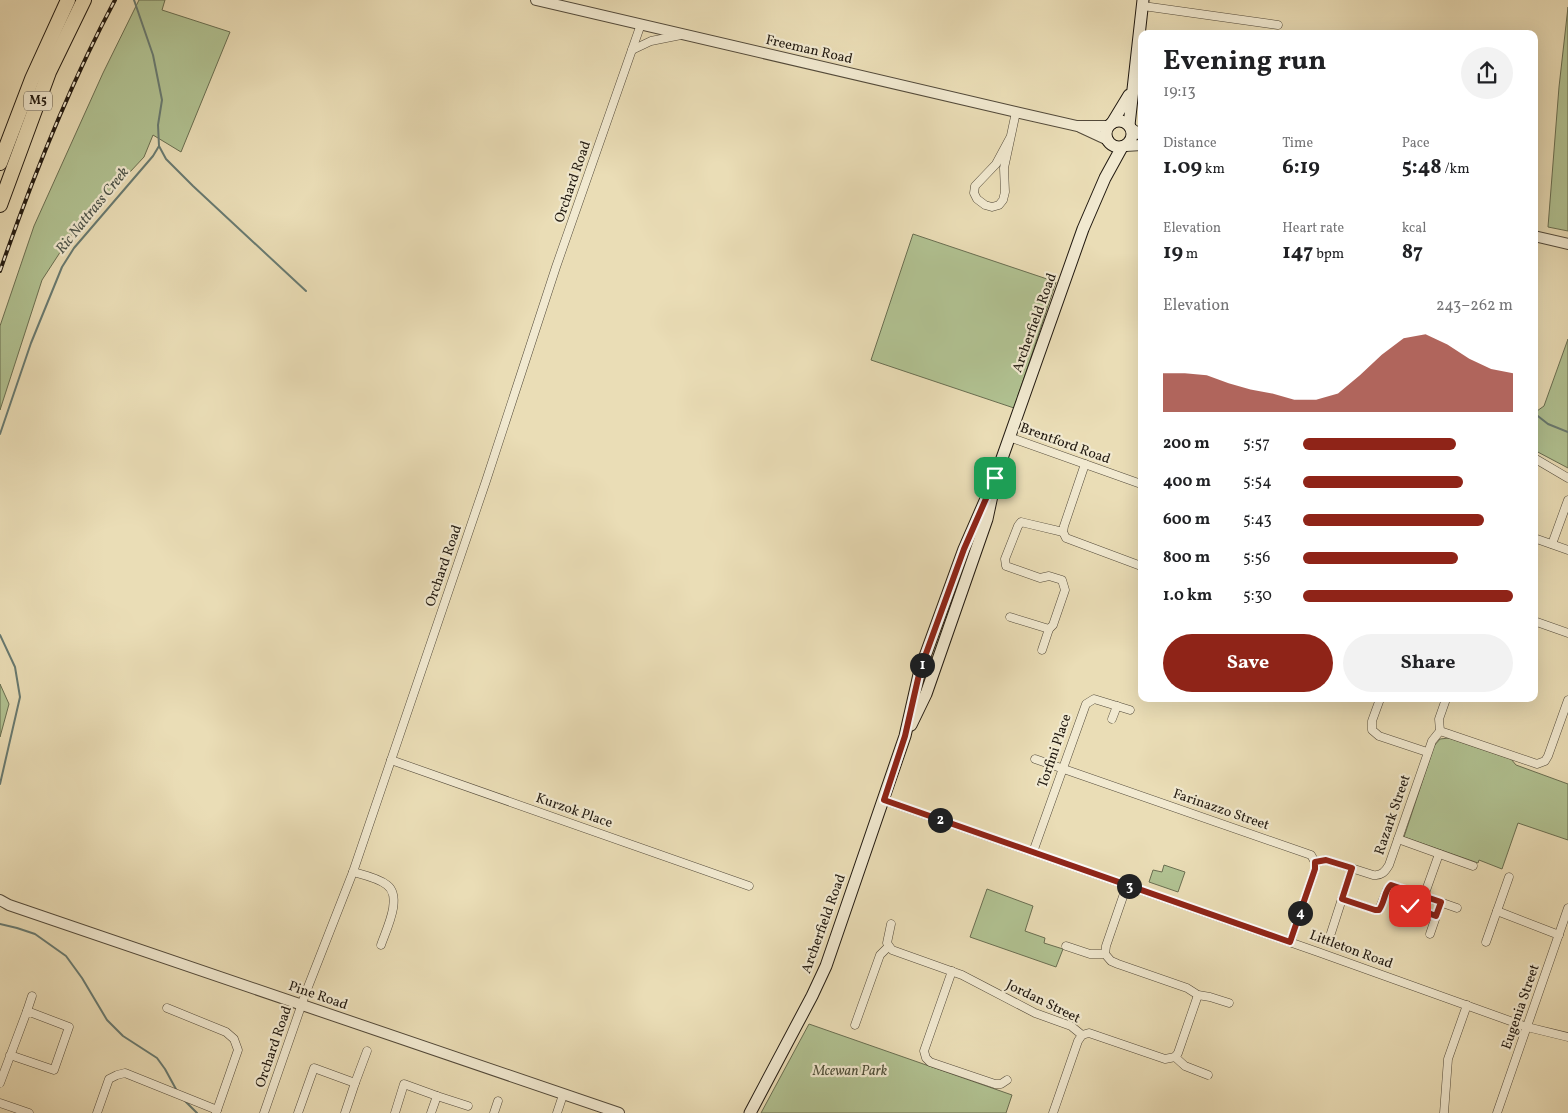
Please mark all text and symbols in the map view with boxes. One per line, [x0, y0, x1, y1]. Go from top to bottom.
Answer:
street label: Freeman Road [764, 31, 854, 69]
text: Evening run [1163, 42, 1327, 81]
button: share [1461, 47, 1513, 99]
text: 19:13 [1163, 81, 1196, 103]
road number: M5 [24, 92, 52, 110]
text: Distance [1163, 134, 1217, 153]
text: Time [1282, 134, 1313, 153]
text: Pace [1402, 134, 1430, 153]
street label: Orchard Road [550, 138, 596, 226]
text: 1.09 [1163, 153, 1202, 182]
text: 6:19 [1282, 153, 1320, 182]
text: 5:48 [1402, 153, 1442, 182]
text: km [1202, 160, 1225, 179]
text: /km [1442, 160, 1470, 179]
water label: Ric Nattrass Creek [51, 163, 135, 259]
text: Elevation [1163, 219, 1221, 238]
text: Heart rate [1282, 219, 1344, 238]
text: kcal [1402, 219, 1427, 238]
text: 19 [1163, 238, 1183, 267]
text: 147 [1282, 238, 1313, 267]
text: 87 [1402, 238, 1423, 267]
text: m [1183, 245, 1198, 264]
text: bpm [1313, 245, 1344, 264]
street label: Archerfield Road [1008, 271, 1062, 375]
text: Elevation [1163, 295, 1230, 317]
text: 243–262 m [1436, 295, 1513, 317]
street label: Brentford Road [1017, 419, 1113, 469]
text: 200 m [1163, 433, 1210, 455]
text: 5:57 [1243, 433, 1270, 455]
pin [974, 457, 1016, 499]
icon: arrive [981, 464, 1009, 492]
text: 400 m [1163, 471, 1211, 493]
text: 5:54 [1243, 471, 1272, 493]
text: 600 m [1163, 509, 1210, 531]
text: 5:43 [1243, 509, 1272, 531]
street label: Orchard Road [421, 522, 467, 610]
text: 800 m [1163, 547, 1210, 569]
text: 5:56 [1243, 547, 1270, 569]
text: 1.0 km [1163, 585, 1212, 607]
text: 5:30 [1243, 585, 1272, 607]
button: Save [1163, 634, 1333, 692]
button: Share [1343, 634, 1513, 692]
pin: 1 [910, 652, 934, 678]
text: 1 [920, 656, 925, 675]
street label: Torfini Place [1034, 711, 1077, 790]
street label: Razark Street [1370, 772, 1416, 858]
street label: Farinazzo Street [1170, 785, 1272, 835]
street label: Kurzok Place [533, 789, 615, 833]
pin: 2 [928, 808, 952, 832]
text: 2 [937, 811, 944, 830]
street label: Archerfield Road [797, 872, 851, 976]
pin: 3 [1116, 874, 1142, 898]
text: 3 [1126, 877, 1133, 896]
pin [1389, 885, 1431, 927]
icon: check [1396, 892, 1424, 920]
pin: 4 [1288, 900, 1312, 926]
text: 4 [1296, 904, 1305, 923]
street label: Littleton Road [1307, 926, 1395, 974]
street label: Eugenia Street [1498, 962, 1545, 1052]
street label: Jordan Street [1003, 976, 1083, 1028]
street label: Pine Road [286, 977, 350, 1015]
street label: Orchard Road [251, 1003, 297, 1091]
park label: Mcewan Park [812, 1062, 888, 1081]

